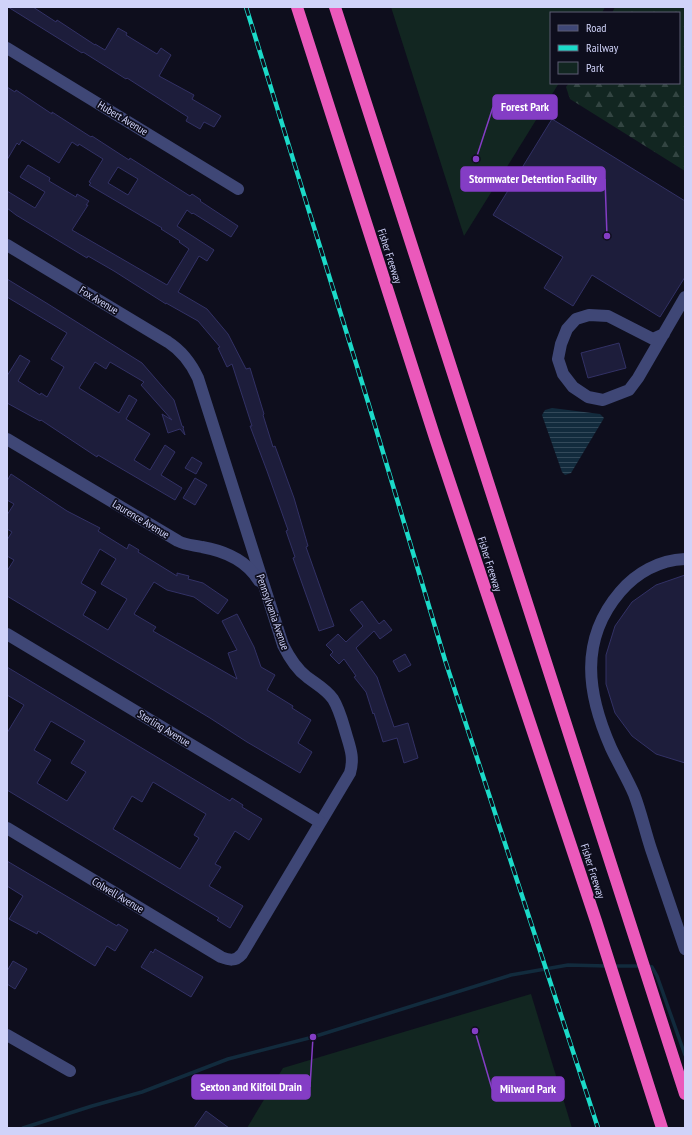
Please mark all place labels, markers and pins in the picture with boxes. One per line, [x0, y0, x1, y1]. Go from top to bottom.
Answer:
callout: Forest Park [493, 95, 557, 119]
callout: Stormwater Detention Facility [461, 167, 605, 191]
callout: Sexton and Kilfoil Drain [192, 1075, 310, 1099]
callout: Milward Park [492, 1077, 564, 1101]

